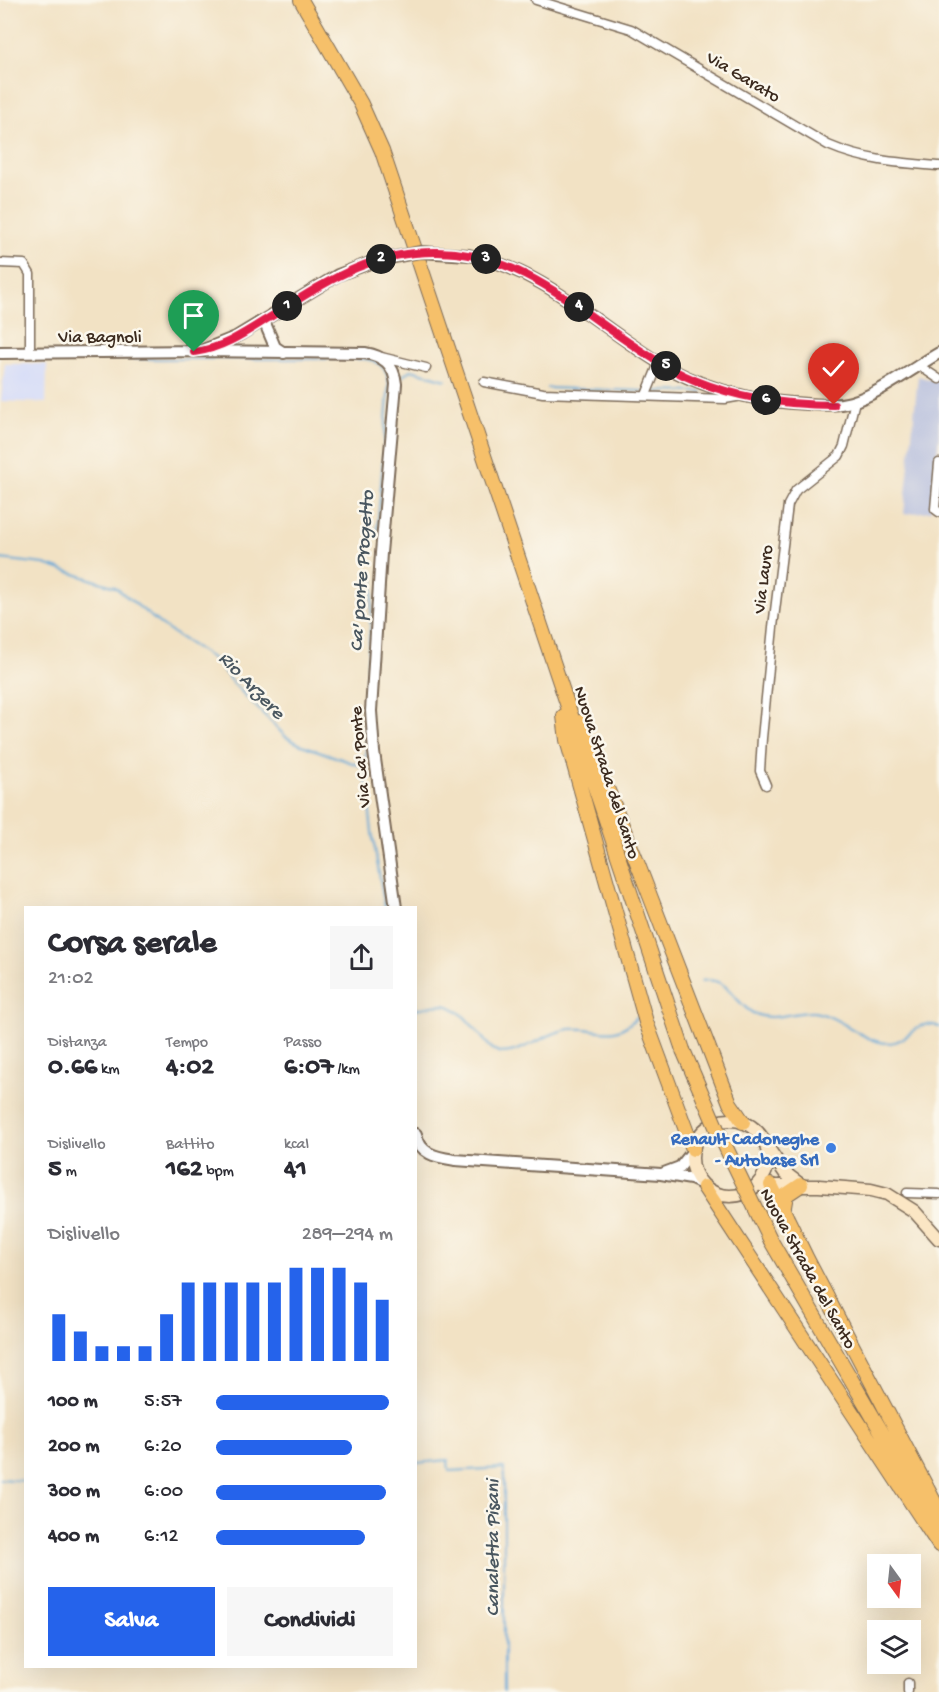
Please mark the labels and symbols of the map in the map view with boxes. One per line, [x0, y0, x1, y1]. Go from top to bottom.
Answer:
street label: Via Garato [701, 47, 784, 108]
pin: 2 [366, 244, 396, 274]
pin: 3 [471, 244, 501, 274]
pin [168, 290, 219, 352]
pin: 1 [272, 291, 302, 321]
pin: 4 [564, 292, 594, 322]
street label: Via Bagnoli [57, 328, 142, 349]
pin [808, 343, 859, 405]
pin: 5 [651, 351, 681, 381]
pin: 6 [751, 385, 781, 415]
water label: Ca' ponte Progetto [346, 488, 381, 653]
street label: Via Lauro [750, 544, 779, 616]
water label: Rio Arzere [213, 648, 289, 726]
street label: Nuova Strada del Santo [568, 684, 643, 862]
street label: Via Ca' Ponte [347, 705, 376, 809]
place label: Renault Cadoneghe - Autobase Srl [670, 1130, 820, 1172]
marker: Renault Cadoneghe - Autobase Srl [824, 1141, 838, 1155]
street label: Nuova Strada del Santo [754, 1185, 860, 1353]
water label: Canaletta Pisani [483, 1477, 506, 1617]
north arrow [867, 1554, 921, 1608]

